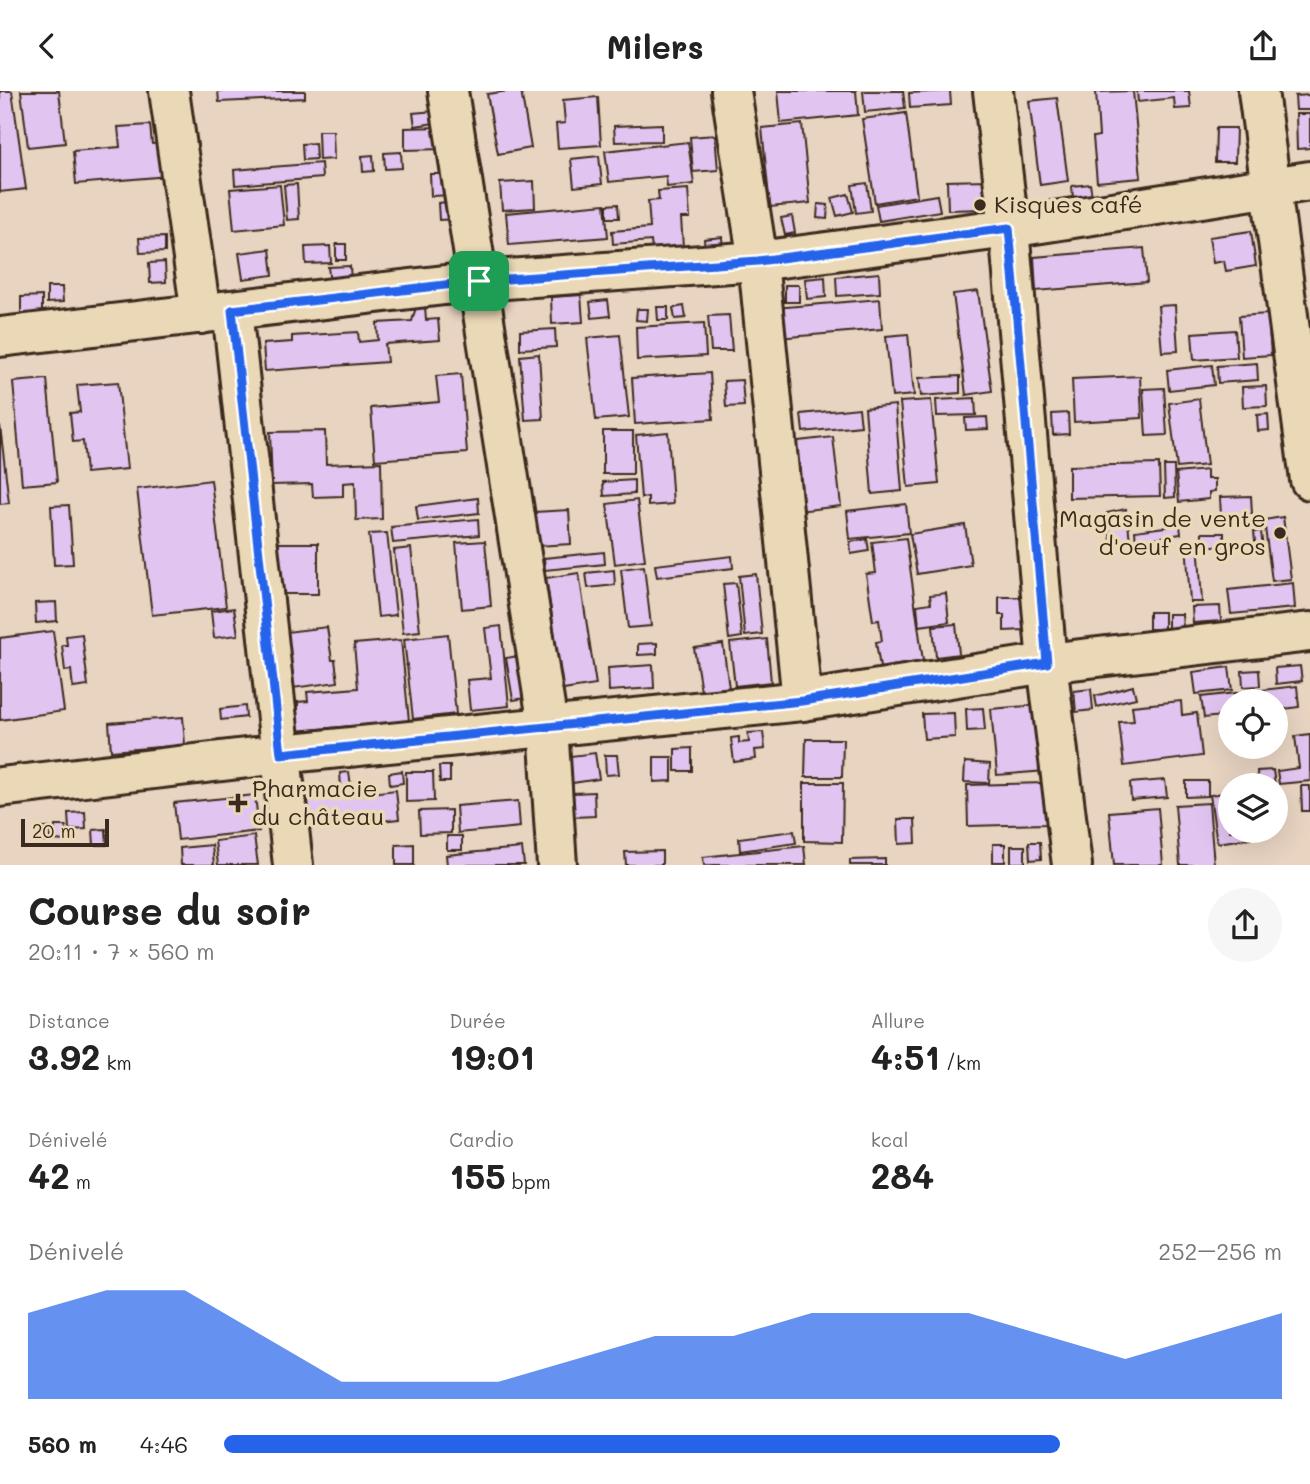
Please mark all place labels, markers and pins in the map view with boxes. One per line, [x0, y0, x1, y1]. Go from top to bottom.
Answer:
place label: Kisques café [994, 188, 1143, 219]
marker: Kisques café [972, 197, 988, 213]
pin [449, 251, 509, 311]
place label: Magasin de vente d'oeuf en gros [1059, 502, 1266, 561]
marker: Magasin de vente d'oeuf en gros [1272, 525, 1288, 541]
place label: Pharmacie du château [252, 772, 384, 831]
marker: Pharmacie du château [230, 795, 246, 811]

